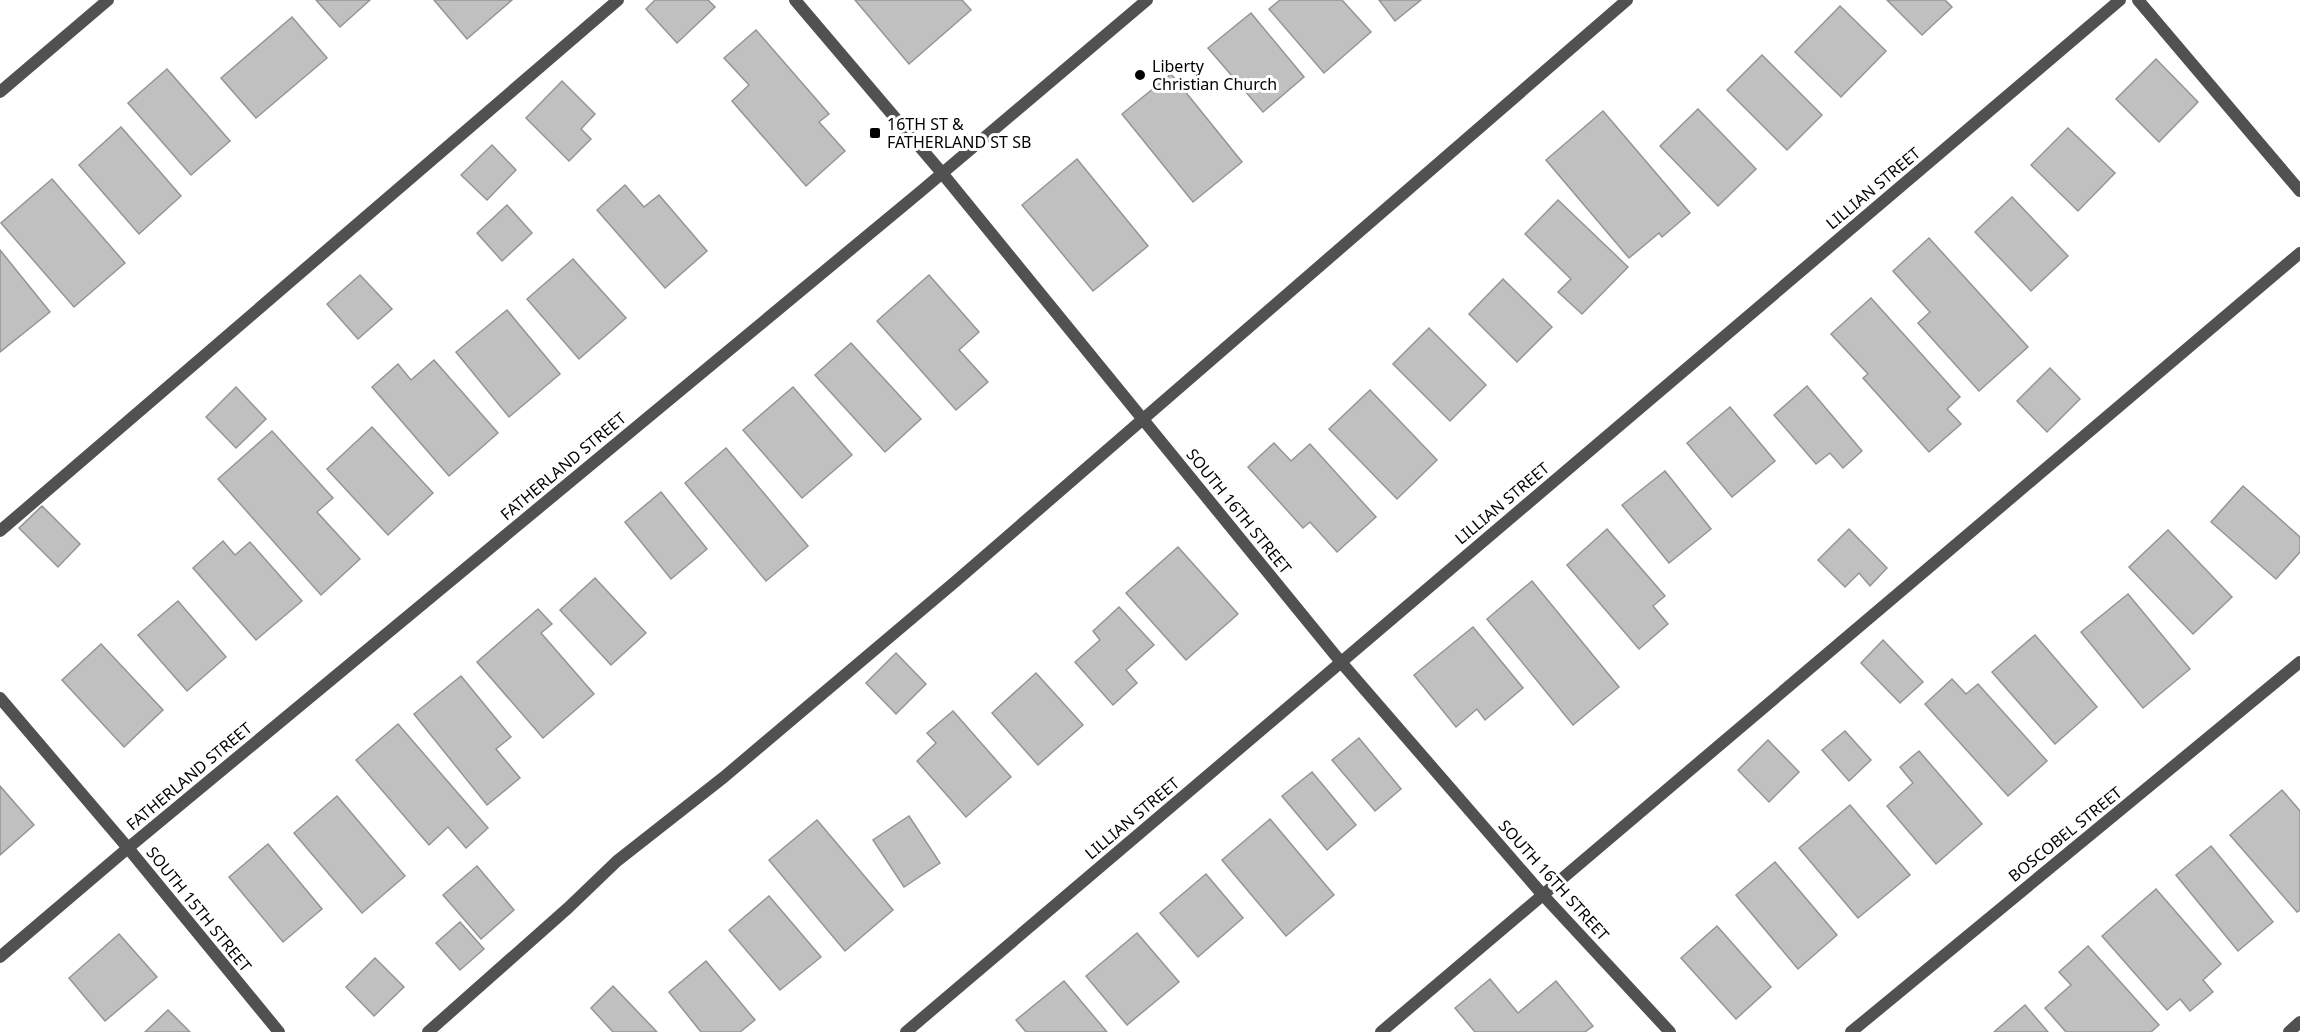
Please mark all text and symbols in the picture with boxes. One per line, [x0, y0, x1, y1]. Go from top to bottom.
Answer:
place label: Liberty Christian Church [1152, 55, 1277, 95]
marker: Liberty Christian Church [1133, 68, 1147, 82]
place label: 16TH ST & FATHERLAND ST SB [887, 113, 1031, 153]
marker: 16TH ST & FATHERLAND ST SB [868, 126, 882, 140]
street label: LILLIAN STREET [1821, 142, 1925, 234]
street label: FATHERLAND STREET [496, 407, 631, 525]
street label: SOUTH 16TH STREET [1182, 444, 1297, 578]
street label: LILLIAN STREET [1450, 457, 1554, 549]
street label: FATHERLAND STREET [122, 717, 257, 835]
street label: LILLIAN STREET [1080, 772, 1184, 864]
street label: BOSCOBEL STREET [2004, 781, 2126, 887]
street label: SOUTH 16TH STREET [1494, 815, 1614, 945]
street label: SOUTH 15TH STREET [142, 842, 257, 976]

